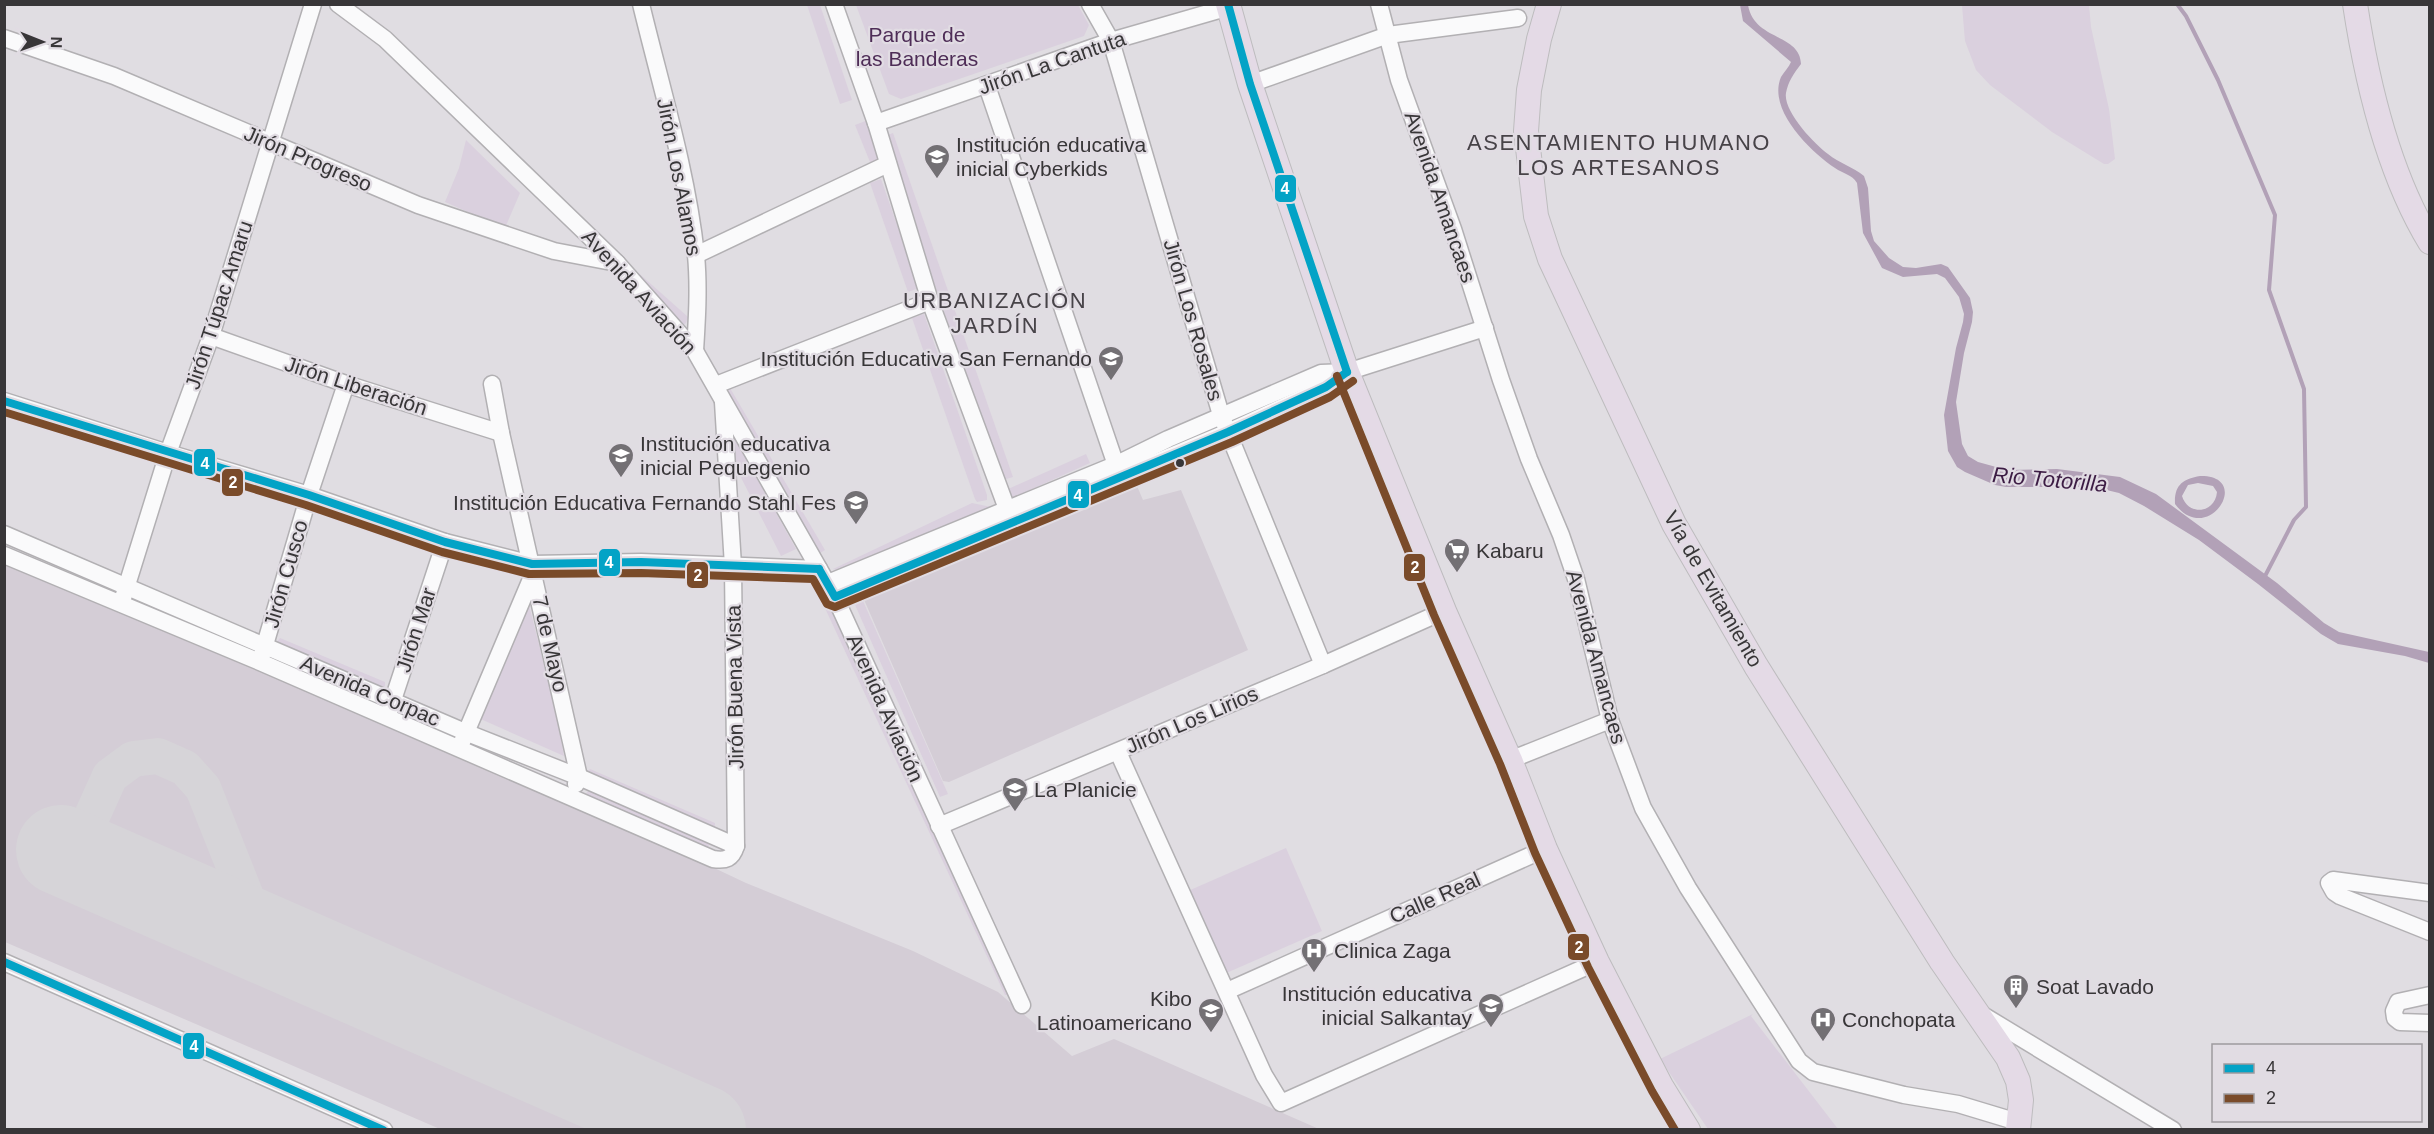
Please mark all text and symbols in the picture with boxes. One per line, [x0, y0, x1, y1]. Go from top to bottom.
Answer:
north arrow [12, 12, 72, 72]
park label: Parque de las Banderas [856, 23, 978, 70]
street label: Jirón La Cantuta [975, 26, 1129, 98]
text: N [48, 36, 65, 48]
street label: Jirón Los Alamos [653, 96, 706, 258]
street label: Avenida Amancaes [1400, 108, 1481, 285]
street label: Jirón Progreso [241, 121, 376, 196]
district label: ASENTAMIENTO HUMANO LOS ARTESANOS [1467, 130, 1771, 180]
place label: Institución educativa inicial Cyberkids [956, 133, 1147, 180]
school or university icon: Institución educativa inicial Cyberkids [922, 142, 952, 180]
line badge: 4 [1274, 174, 1297, 203]
text: 4 [1281, 180, 1290, 197]
street label: Jirón Túpac Amaru [180, 218, 257, 392]
street label: Avenida Aviación [578, 225, 701, 359]
street label: Jirón Los Rosales [1159, 236, 1228, 403]
district label: URBANIZACIÓN JARDÍN [903, 288, 1087, 338]
school or university icon: Institución Educativa San Fernando [1096, 344, 1126, 382]
place label: Institución Educativa San Fernando [760, 347, 1092, 370]
street label: Jirón Liberación [282, 352, 430, 419]
place label: Institución educativa inicial Pequegenio [640, 432, 831, 479]
school or university icon: Institución educativa inicial Pequegenio [606, 441, 636, 479]
line badge: 4 [193, 448, 216, 477]
text: 4 [201, 455, 210, 472]
unlabelled marker [1174, 457, 1186, 469]
water label: Rio Totorilla [1991, 462, 2109, 497]
line badge: 2 [221, 468, 244, 497]
text: 2 [229, 474, 238, 491]
line badge: 4 [1067, 480, 1090, 509]
text: 4 [1074, 487, 1083, 504]
school or university icon: Institución Educativa Fernando Stahl Fes [841, 488, 871, 526]
place label: Institución Educativa Fernando Stahl Fes [453, 491, 836, 514]
street label: Vía de Evitamiento [1659, 507, 1767, 671]
street label: Jirón Cusco [259, 517, 312, 630]
supermarket icon: Kabaru [1442, 536, 1472, 574]
place label: Kabaru [1476, 539, 1544, 562]
line badge: 4 [598, 548, 621, 577]
line badge: 2 [1403, 553, 1426, 582]
text: 4 [605, 554, 614, 571]
text: 2 [1411, 559, 1420, 576]
line badge: 2 [686, 561, 709, 589]
text: 2 [694, 567, 703, 584]
street label: Avenida Amancaes [1562, 567, 1631, 746]
street label: Jirón Mar [391, 585, 440, 675]
street label: 7 de Mayo [528, 594, 573, 694]
street label: Jirón Buena Vista [722, 604, 747, 769]
street label: Avenida Aviación [843, 630, 928, 785]
street label: Avenida Corpac [297, 651, 443, 730]
street label: Jirón Los Lirios [1122, 681, 1261, 758]
school or university icon: La Planicie [1000, 775, 1030, 813]
place label: La Planicie [1034, 778, 1137, 801]
street label: Calle Real [1386, 867, 1484, 928]
line badge: 2 [1567, 933, 1590, 961]
hospital icon: Clinica Zaga [1299, 936, 1329, 974]
place label: Clinica Zaga [1334, 939, 1451, 962]
text: 2 [1575, 939, 1584, 956]
building icon: Soat Lavado [2001, 972, 2031, 1010]
place label: Soat Lavado [2036, 975, 2154, 998]
place label: Institución educativa inicial Salkantay [1282, 982, 1472, 1029]
place label: Kibo Latinoamericano [1037, 987, 1192, 1034]
school or university icon: Institución educativa inicial Salkantay [1476, 991, 1506, 1029]
school or university icon: Kibo Latinoamericano [1196, 996, 1226, 1034]
hospital icon: Conchopata [1808, 1005, 1838, 1043]
place label: Conchopata [1842, 1008, 1956, 1031]
line badge: 4 [182, 1032, 205, 1060]
text: 4 [190, 1038, 199, 1055]
legend [2212, 1044, 2422, 1122]
text: 4 [2266, 1058, 2276, 1078]
text: 2 [2266, 1088, 2276, 1108]

